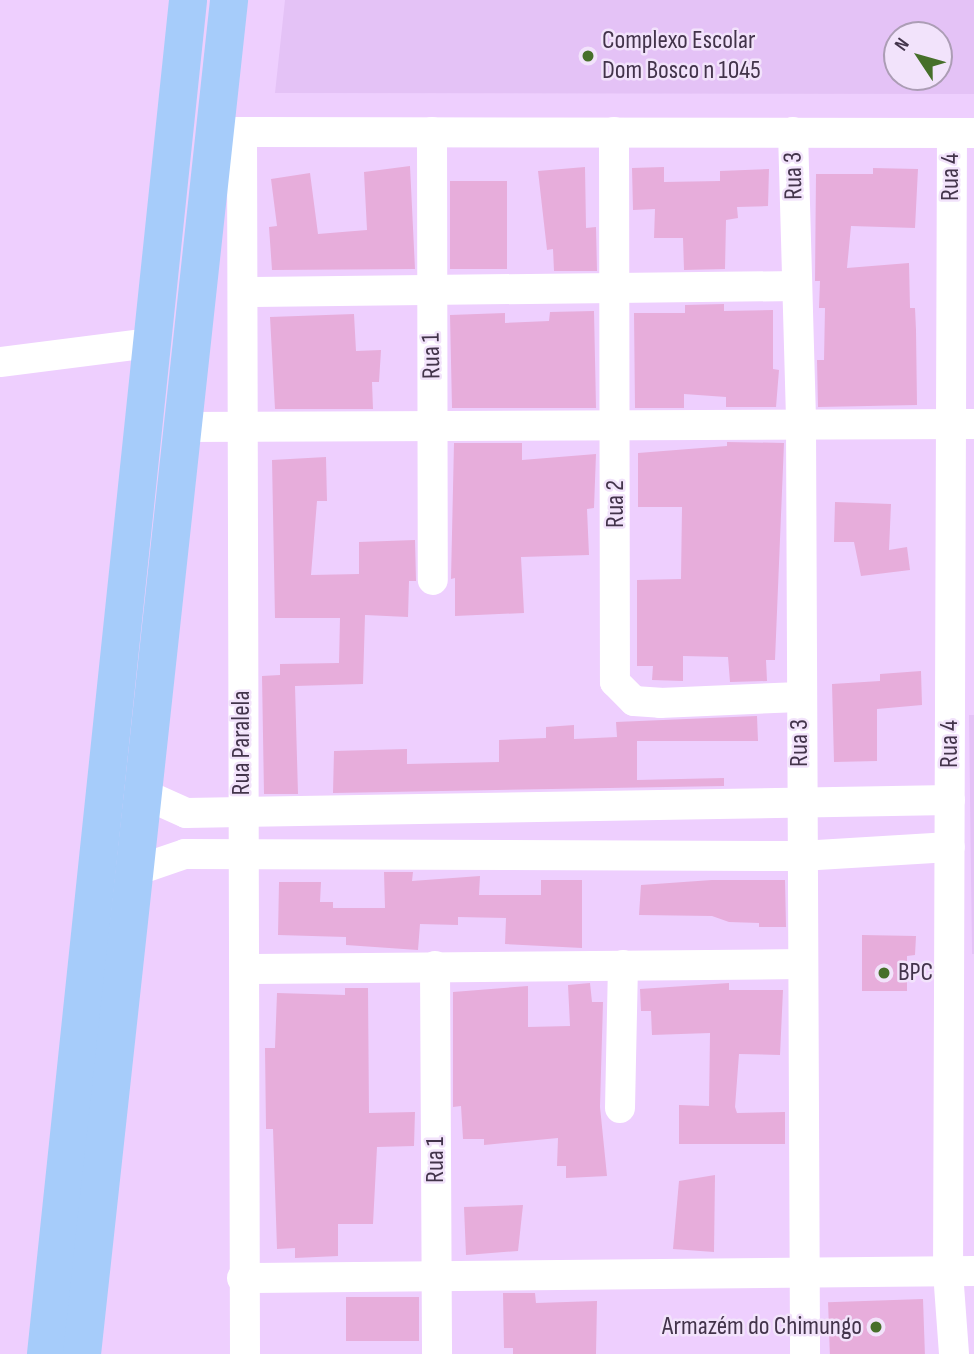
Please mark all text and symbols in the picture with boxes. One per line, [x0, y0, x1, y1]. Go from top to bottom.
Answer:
north arrow [883, 21, 953, 91]
place label: Complexo Escolar Dom Bosco n 1045 [602, 25, 761, 86]
text: N [890, 34, 915, 55]
marker: Complexo Escolar Dom Bosco n 1045 [580, 48, 596, 64]
street label: Rua 3 [778, 152, 810, 200]
street label: Rua 4 [935, 153, 967, 201]
street label: Rua 1 [416, 333, 448, 379]
street label: Rua 2 [600, 480, 632, 528]
street label: Rua Paralela [226, 691, 258, 795]
street label: Rua 3 [784, 719, 816, 767]
street label: Rua 4 [934, 720, 966, 768]
place label: BPC [898, 957, 933, 989]
marker: BPC [876, 965, 892, 981]
street label: Rua 1 [420, 1137, 452, 1183]
place label: Armazém do Chimungo [662, 1311, 862, 1343]
marker: Armazém do Chimungo [868, 1319, 884, 1335]

